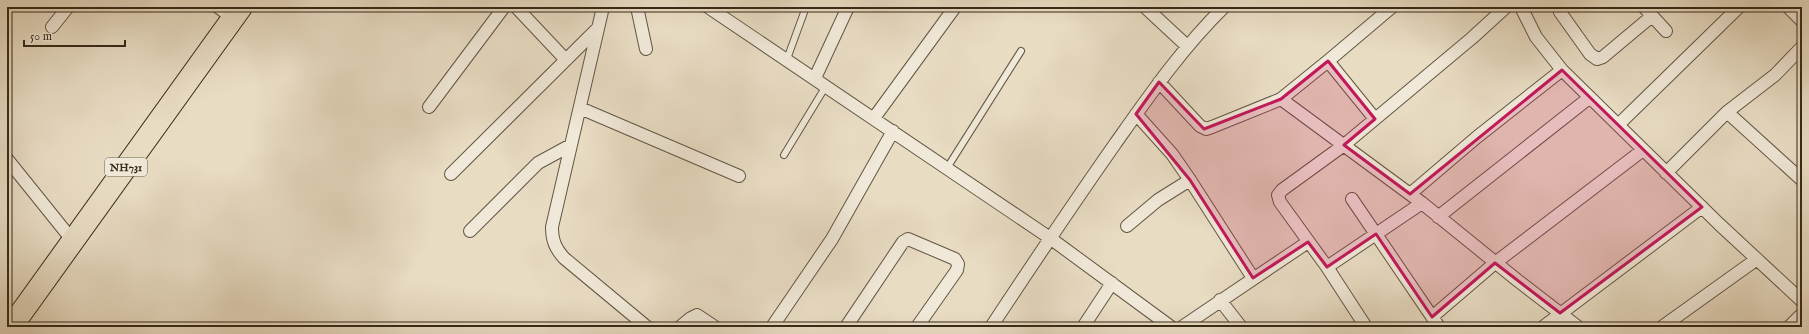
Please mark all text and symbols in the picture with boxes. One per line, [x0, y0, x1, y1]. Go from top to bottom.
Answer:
scale bar [24, 22, 125, 48]
text: 50 m [30, 29, 52, 44]
road number: NH731 [105, 158, 147, 176]

